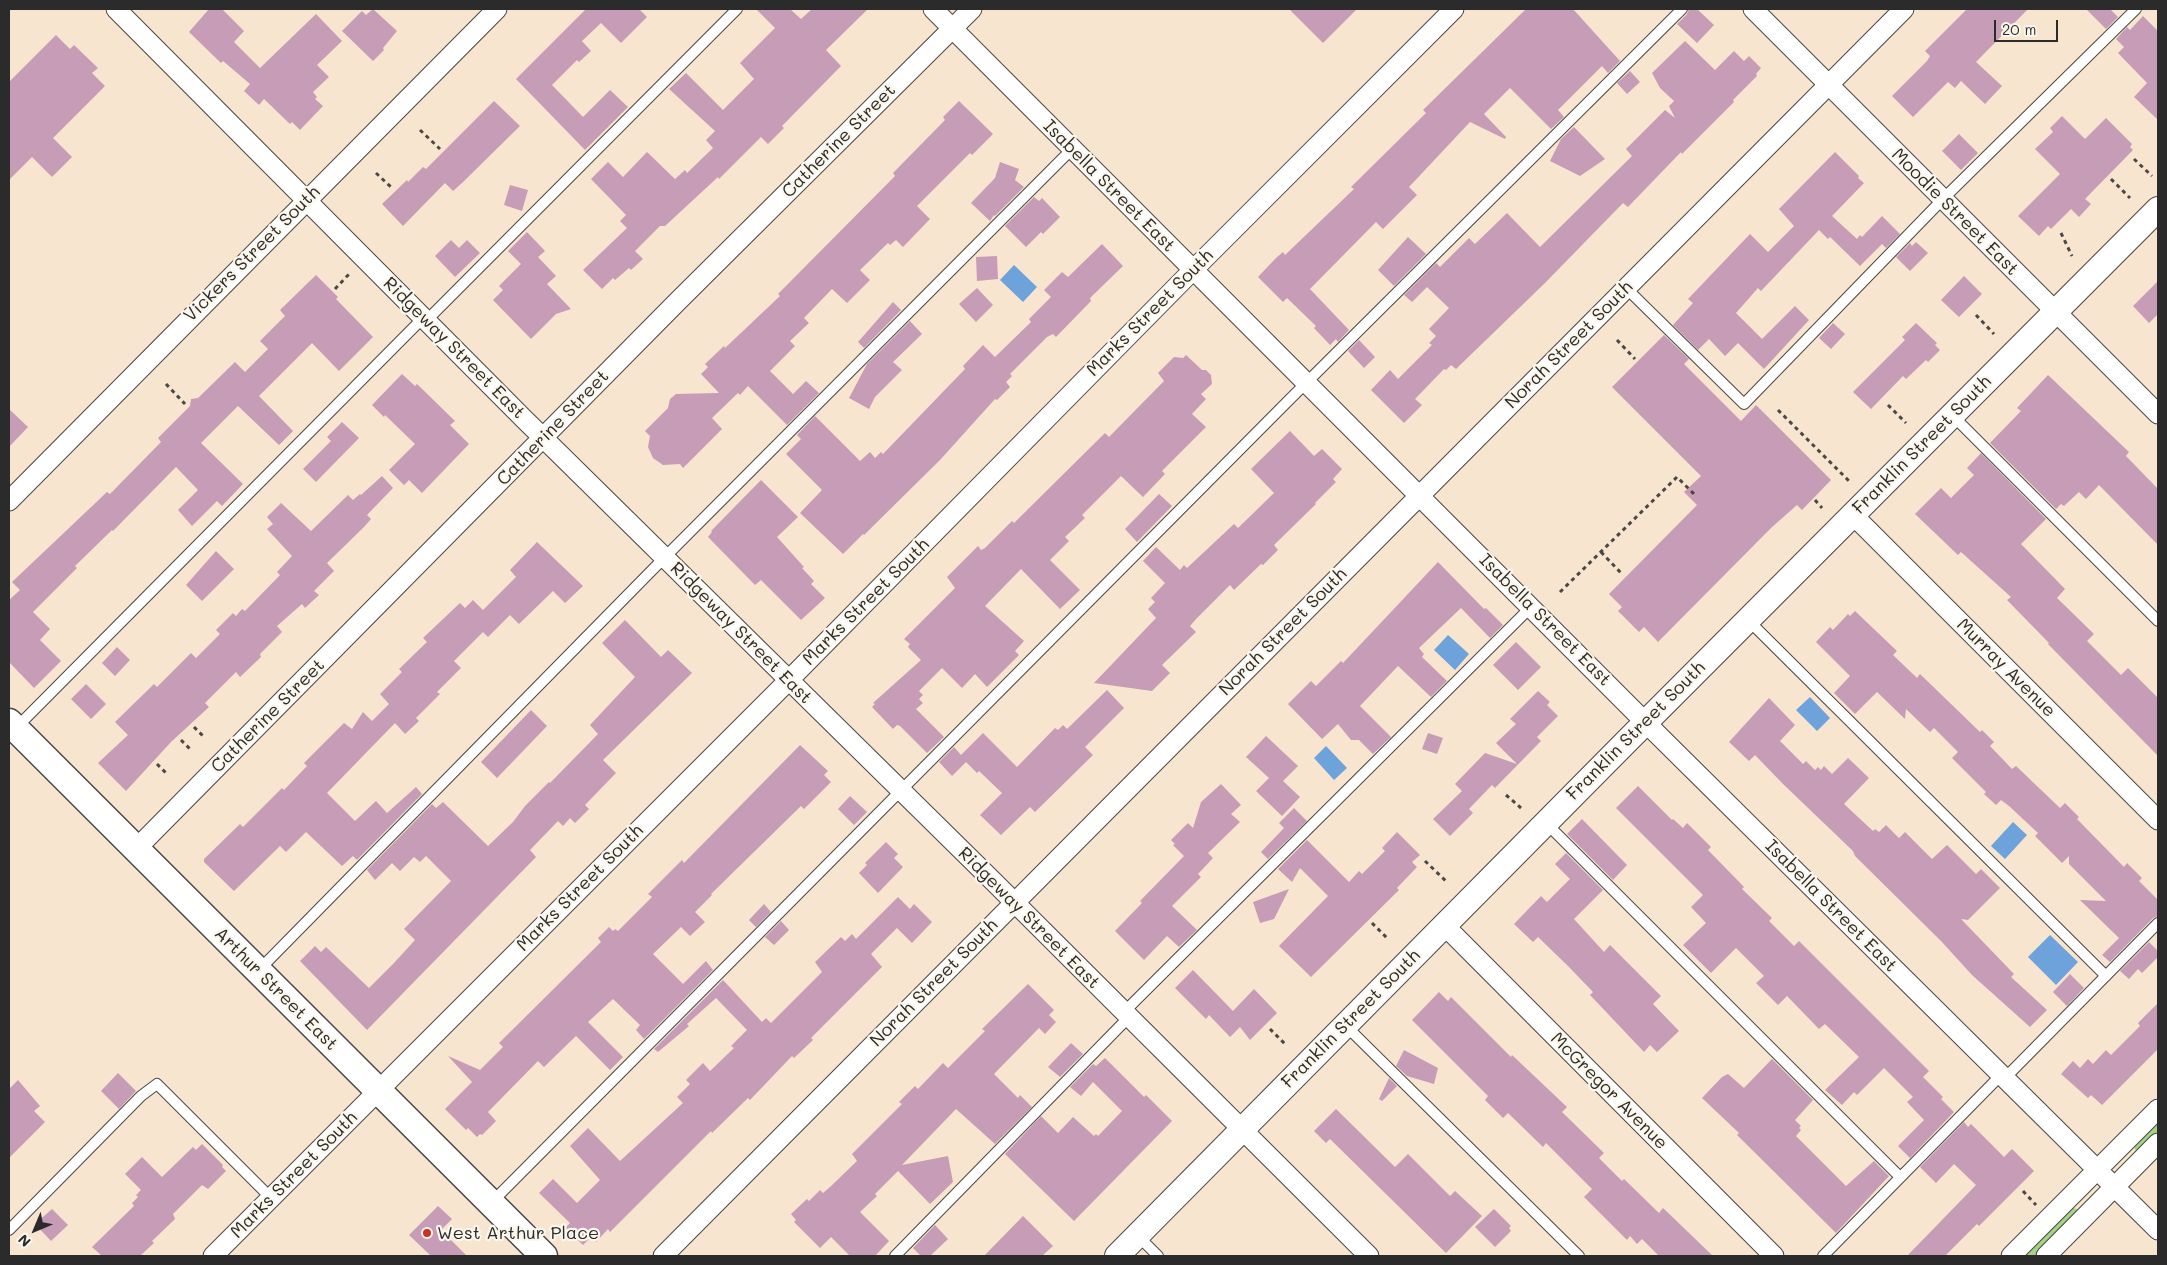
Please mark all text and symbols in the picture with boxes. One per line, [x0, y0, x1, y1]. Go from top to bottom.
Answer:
scale bar [1997, 10, 2061, 42]
text: 20 m [2002, 19, 2036, 39]
street label: Catherine Street [778, 80, 900, 202]
street label: Isabella Street East [1039, 116, 1179, 256]
street label: Moodie Street East [1887, 144, 2023, 280]
street label: Vickers Street South [179, 181, 325, 327]
street label: Marks Street South [1082, 245, 1218, 381]
street label: Ridgeway Street East [379, 273, 529, 423]
street label: Norah Street South [1501, 277, 1637, 413]
street label: Catherine Street [492, 366, 614, 490]
street label: Franklin Street South [1848, 371, 1996, 519]
street label: Marks Street South [798, 534, 934, 670]
street label: Isabella Street East [1475, 550, 1615, 690]
street label: Ridgeway Street East [666, 558, 816, 708]
street label: Norah Street South [1215, 564, 1351, 700]
street label: Murray Avenue [1952, 614, 2060, 722]
street label: Catherine Street [207, 655, 329, 777]
street label: Franklin Street South [1562, 657, 1710, 805]
street label: Marks Street South [512, 820, 648, 956]
street label: Isabella Street East [1761, 836, 1901, 976]
street label: Ridgeway Street East [954, 843, 1104, 993]
street label: Norah Street South [866, 915, 1002, 1051]
street label: Arthur Street East [210, 923, 342, 1055]
street label: Franklin Street South [1277, 945, 1425, 1093]
street label: McGregor Avenue [1546, 1028, 1672, 1154]
street label: Marks Street South [226, 1107, 362, 1243]
north arrow [10, 1205, 60, 1255]
place label: West Arthur Place [437, 1222, 599, 1244]
marker: West Arthur Place [421, 1227, 433, 1239]
text: N [14, 1230, 35, 1251]

